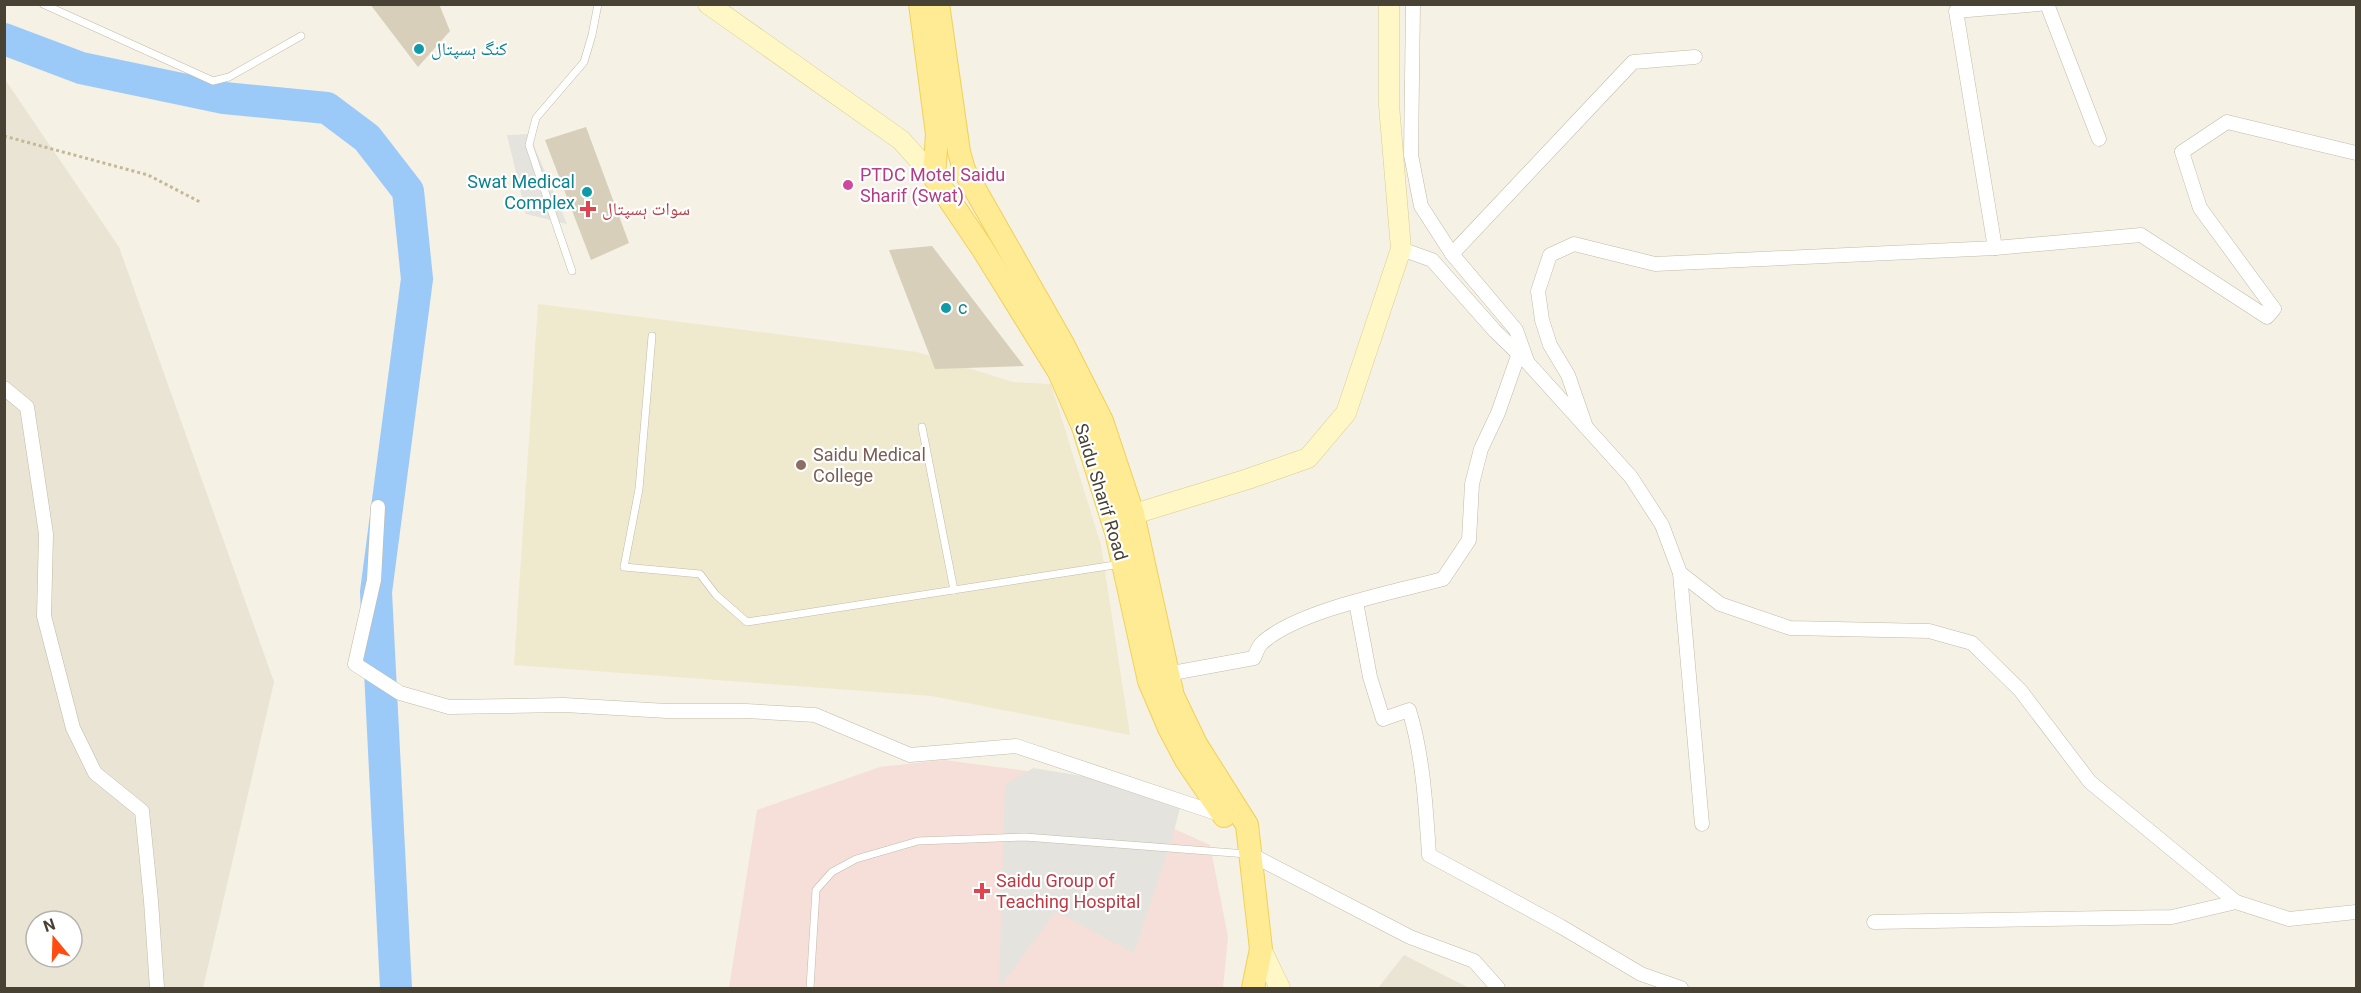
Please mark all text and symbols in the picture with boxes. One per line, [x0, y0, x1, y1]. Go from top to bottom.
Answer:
place label: کنگ ہسپتال [431, 38, 508, 60]
marker: کنگ ہسپتال [412, 42, 426, 56]
place label: PTDC Motel Saidu Sharif (Swat) [860, 164, 1005, 207]
place label: Swat Medical Complex [467, 171, 575, 213]
marker: PTDC Motel Saidu Sharif (Swat) [841, 178, 855, 192]
marker: Swat Medical Complex [580, 185, 594, 199]
place label: سوات ہسپتال [602, 198, 690, 220]
marker: سوات ہسپتال [579, 200, 597, 218]
place label: c [958, 297, 967, 318]
marker: c [939, 301, 953, 315]
street label: Saidu Sharif Road [1071, 421, 1132, 563]
place label: Saidu Medical College [813, 444, 926, 486]
marker: Saidu Medical College [794, 458, 808, 472]
place label: Saidu Group of Teaching Hospital [996, 870, 1140, 912]
marker: Saidu Group of Teaching Hospital [973, 882, 991, 900]
north arrow [24, 909, 84, 969]
text: N [41, 914, 58, 936]

